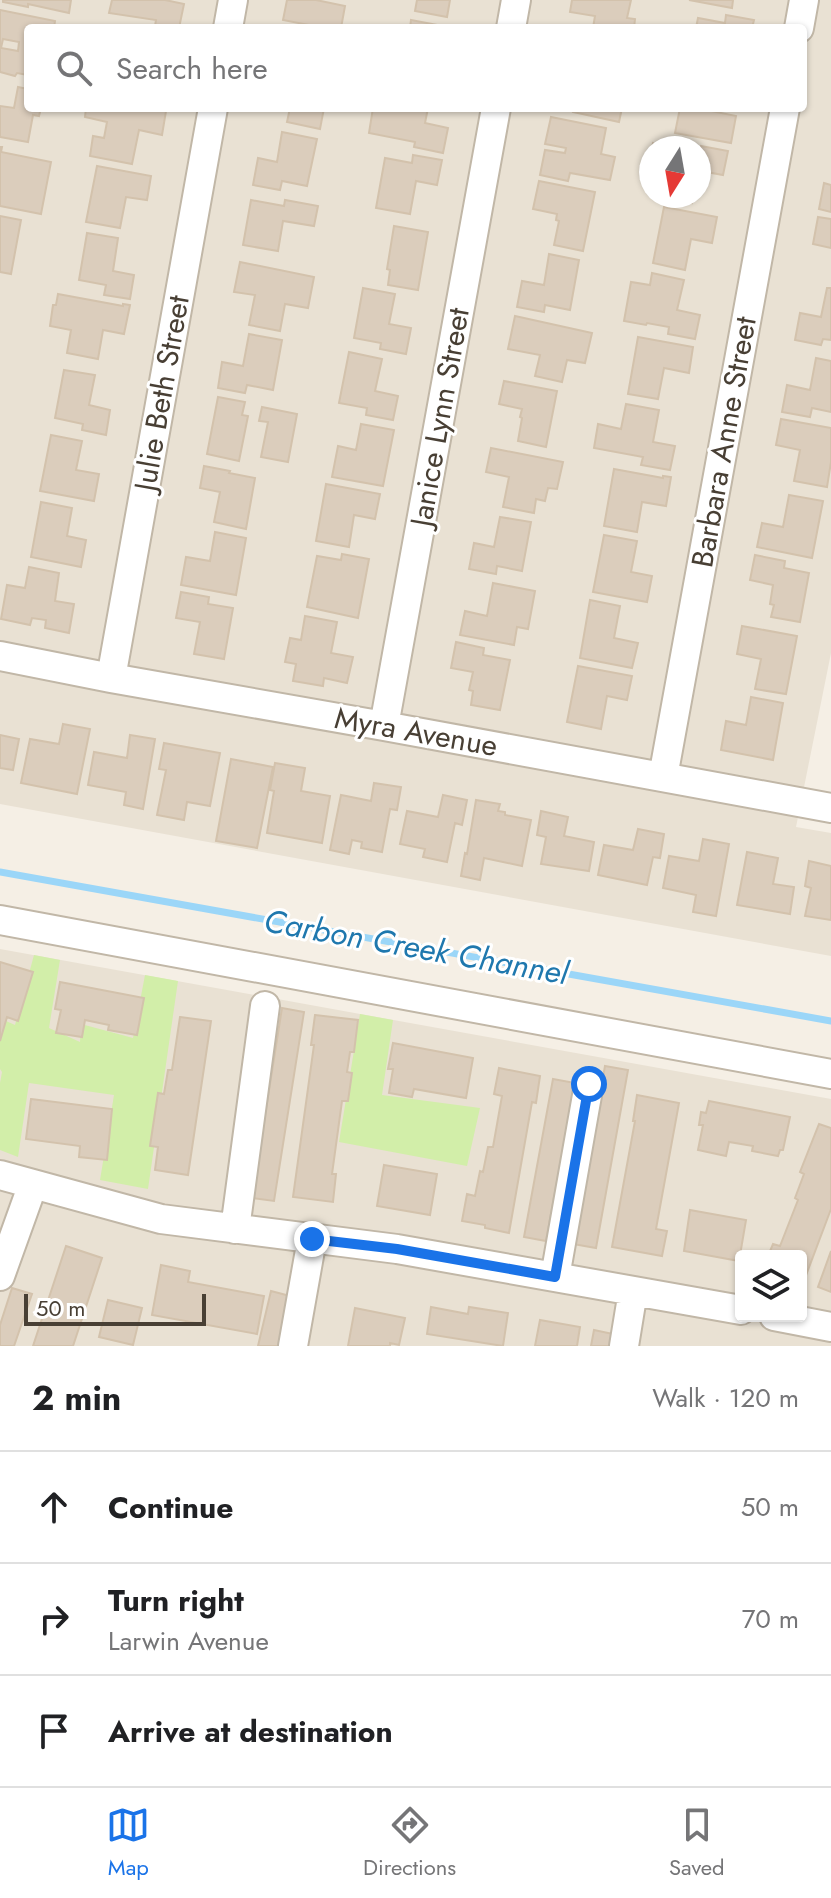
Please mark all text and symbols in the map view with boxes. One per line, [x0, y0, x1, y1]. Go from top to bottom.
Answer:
search box [24, 24, 807, 112]
icon: search [52, 46, 96, 90]
text: Search here [116, 47, 268, 90]
north arrow [639, 136, 711, 208]
street label: Julie Beth Street [122, 291, 200, 498]
street label: Janice Lynn Street [398, 303, 480, 534]
street label: Barbara Anne Street [680, 312, 767, 571]
street label: Myra Avenue [331, 696, 501, 767]
water label: Carbon Creek Channel [260, 898, 573, 997]
route start [571, 1066, 607, 1102]
route end [294, 1221, 330, 1257]
map controls [735, 1250, 807, 1322]
button: layers [735, 1250, 807, 1322]
scale bar [24, 1290, 206, 1326]
text: 50 m [36, 1292, 85, 1324]
text: 2 min [32, 1374, 121, 1423]
text: Walk · 120 m [652, 1379, 799, 1417]
icon: ahead [32, 1485, 76, 1529]
text: Continue [108, 1486, 234, 1529]
text: 50 m [741, 1488, 799, 1526]
text: Turn right [108, 1579, 244, 1622]
icon: right [32, 1597, 76, 1641]
text: 70 m [742, 1600, 799, 1638]
text: Larwin Avenue [108, 1622, 269, 1660]
icon: arrive [32, 1709, 76, 1753]
text: Arrive at destination [108, 1710, 393, 1753]
tab: Map [106, 1803, 150, 1883]
tab: Directions [363, 1803, 456, 1883]
tab: Saved [669, 1803, 725, 1883]

